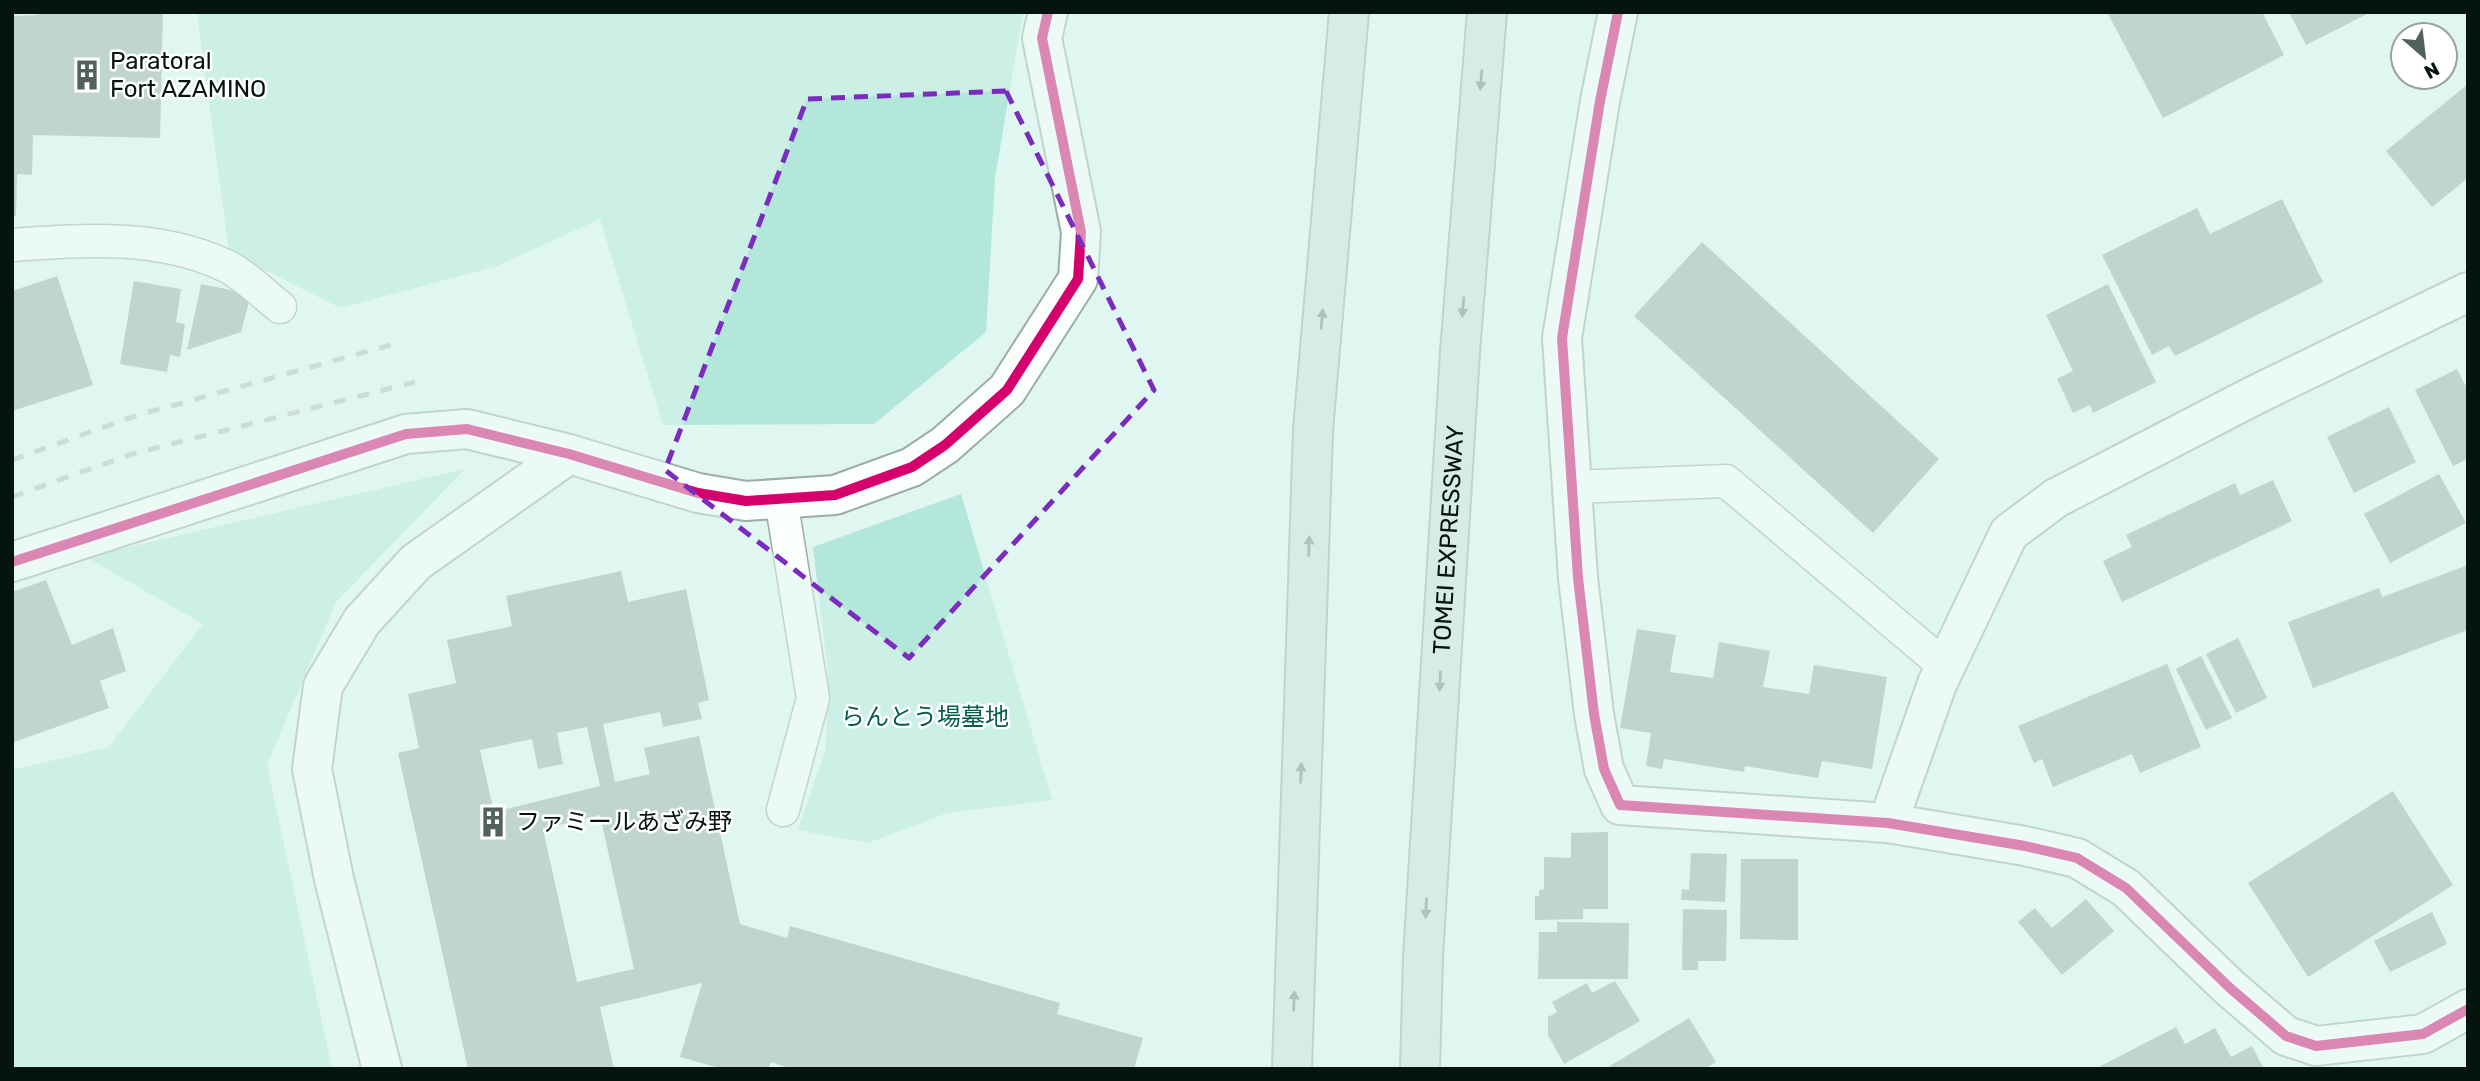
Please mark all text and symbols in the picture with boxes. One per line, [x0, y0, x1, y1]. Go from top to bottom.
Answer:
north arrow [2389, 21, 2459, 91]
place label: Paratoral Fort AZAMINO [110, 47, 266, 103]
text: N [2420, 57, 2443, 84]
building icon: Paratoral Fort AZAMINO [70, 58, 104, 92]
one-way arrow [1475, 69, 1486, 91]
one-way arrow [1457, 296, 1468, 318]
one-way arrow [1317, 308, 1328, 330]
street label: TOMEI EXPRESSWAY [1428, 424, 1469, 655]
one-way arrow [1303, 535, 1314, 557]
one-way arrow [1434, 670, 1445, 692]
park label: らんとう場墓地 [841, 703, 1009, 731]
one-way arrow [1296, 762, 1307, 784]
building icon: ファミールあざみ野 [476, 805, 510, 839]
place label: ファミールあざみ野 [516, 808, 732, 836]
one-way arrow [1421, 897, 1432, 919]
one-way arrow [1288, 989, 1300, 1011]

